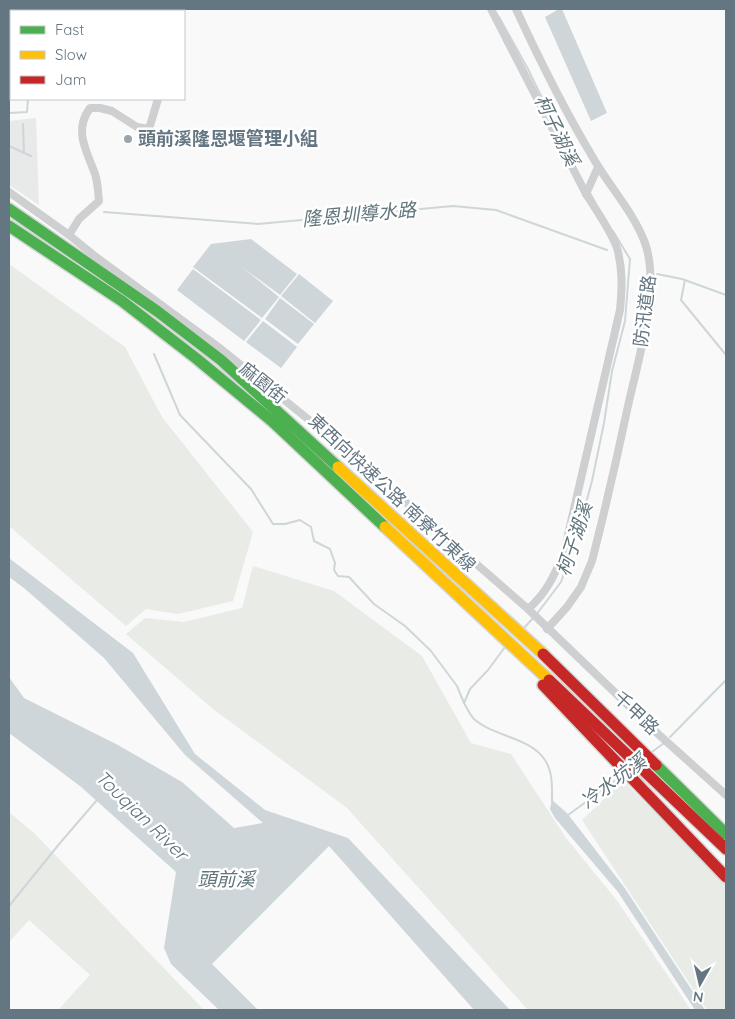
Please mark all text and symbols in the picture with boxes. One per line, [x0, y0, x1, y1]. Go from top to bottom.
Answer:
legend [10, 10, 185, 100]
text: Fast [55, 20, 84, 39]
text: Slow [55, 45, 87, 64]
text: Jam [55, 70, 86, 89]
water label: 柯子湖溪 [530, 91, 586, 172]
place label: 頭前溪隆恩堰管理小組 [138, 127, 318, 150]
marker: 頭前溪隆恩堰管理小組 [122, 133, 134, 145]
water label: 隆恩圳導水路 [301, 197, 419, 231]
street label: 防汛道路 [629, 274, 660, 348]
street label: 麻園街 [235, 357, 292, 409]
street label: 東西向快速公路 南寮竹東線 [304, 409, 481, 576]
water label: 柯子湖溪 [551, 496, 598, 579]
street label: 千甲路 [609, 686, 664, 739]
water label: 冷水坑溪 [575, 747, 653, 813]
water label: Touqian River [91, 765, 195, 867]
water label: 頭前溪 [197, 867, 257, 891]
north arrow [675, 959, 725, 1009]
text: N [692, 987, 705, 1007]

